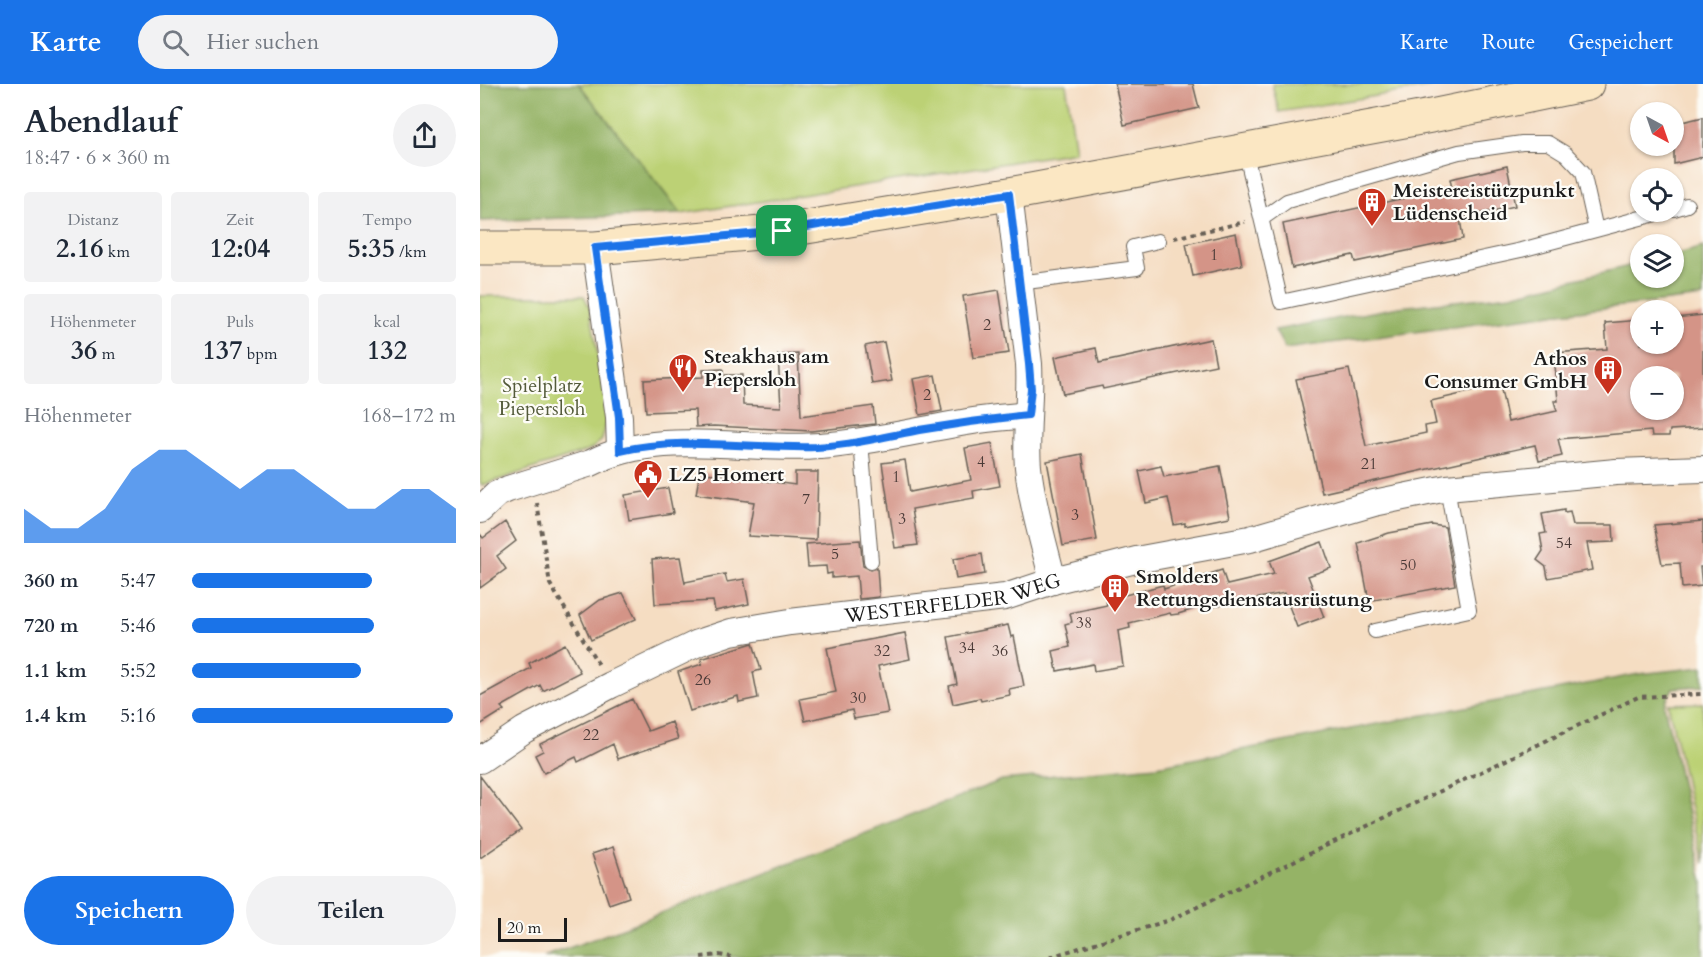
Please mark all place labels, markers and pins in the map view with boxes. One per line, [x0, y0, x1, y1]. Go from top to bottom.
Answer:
place label: Meistereistützpunkt Lüdenscheid [1393, 177, 1575, 227]
building icon: Meistereistützpunkt Lüdenscheid [1356, 186, 1388, 228]
pin [756, 205, 807, 256]
place label: Steakhaus am Piepersloh [704, 343, 830, 393]
place label: Athos Consumer GmbH [1424, 345, 1587, 395]
restaurant icon: Steakhaus am Piepersloh [667, 352, 699, 394]
building icon: Athos Consumer GmbH [1592, 354, 1624, 396]
public building icon: LZ5 Homert [632, 458, 664, 500]
place label: LZ5 Homert [669, 461, 784, 488]
place label: Smolders Rettungsdienstausrüstung [1136, 563, 1372, 613]
building icon: Smolders Rettungsdienstausrüstung [1099, 572, 1131, 614]

